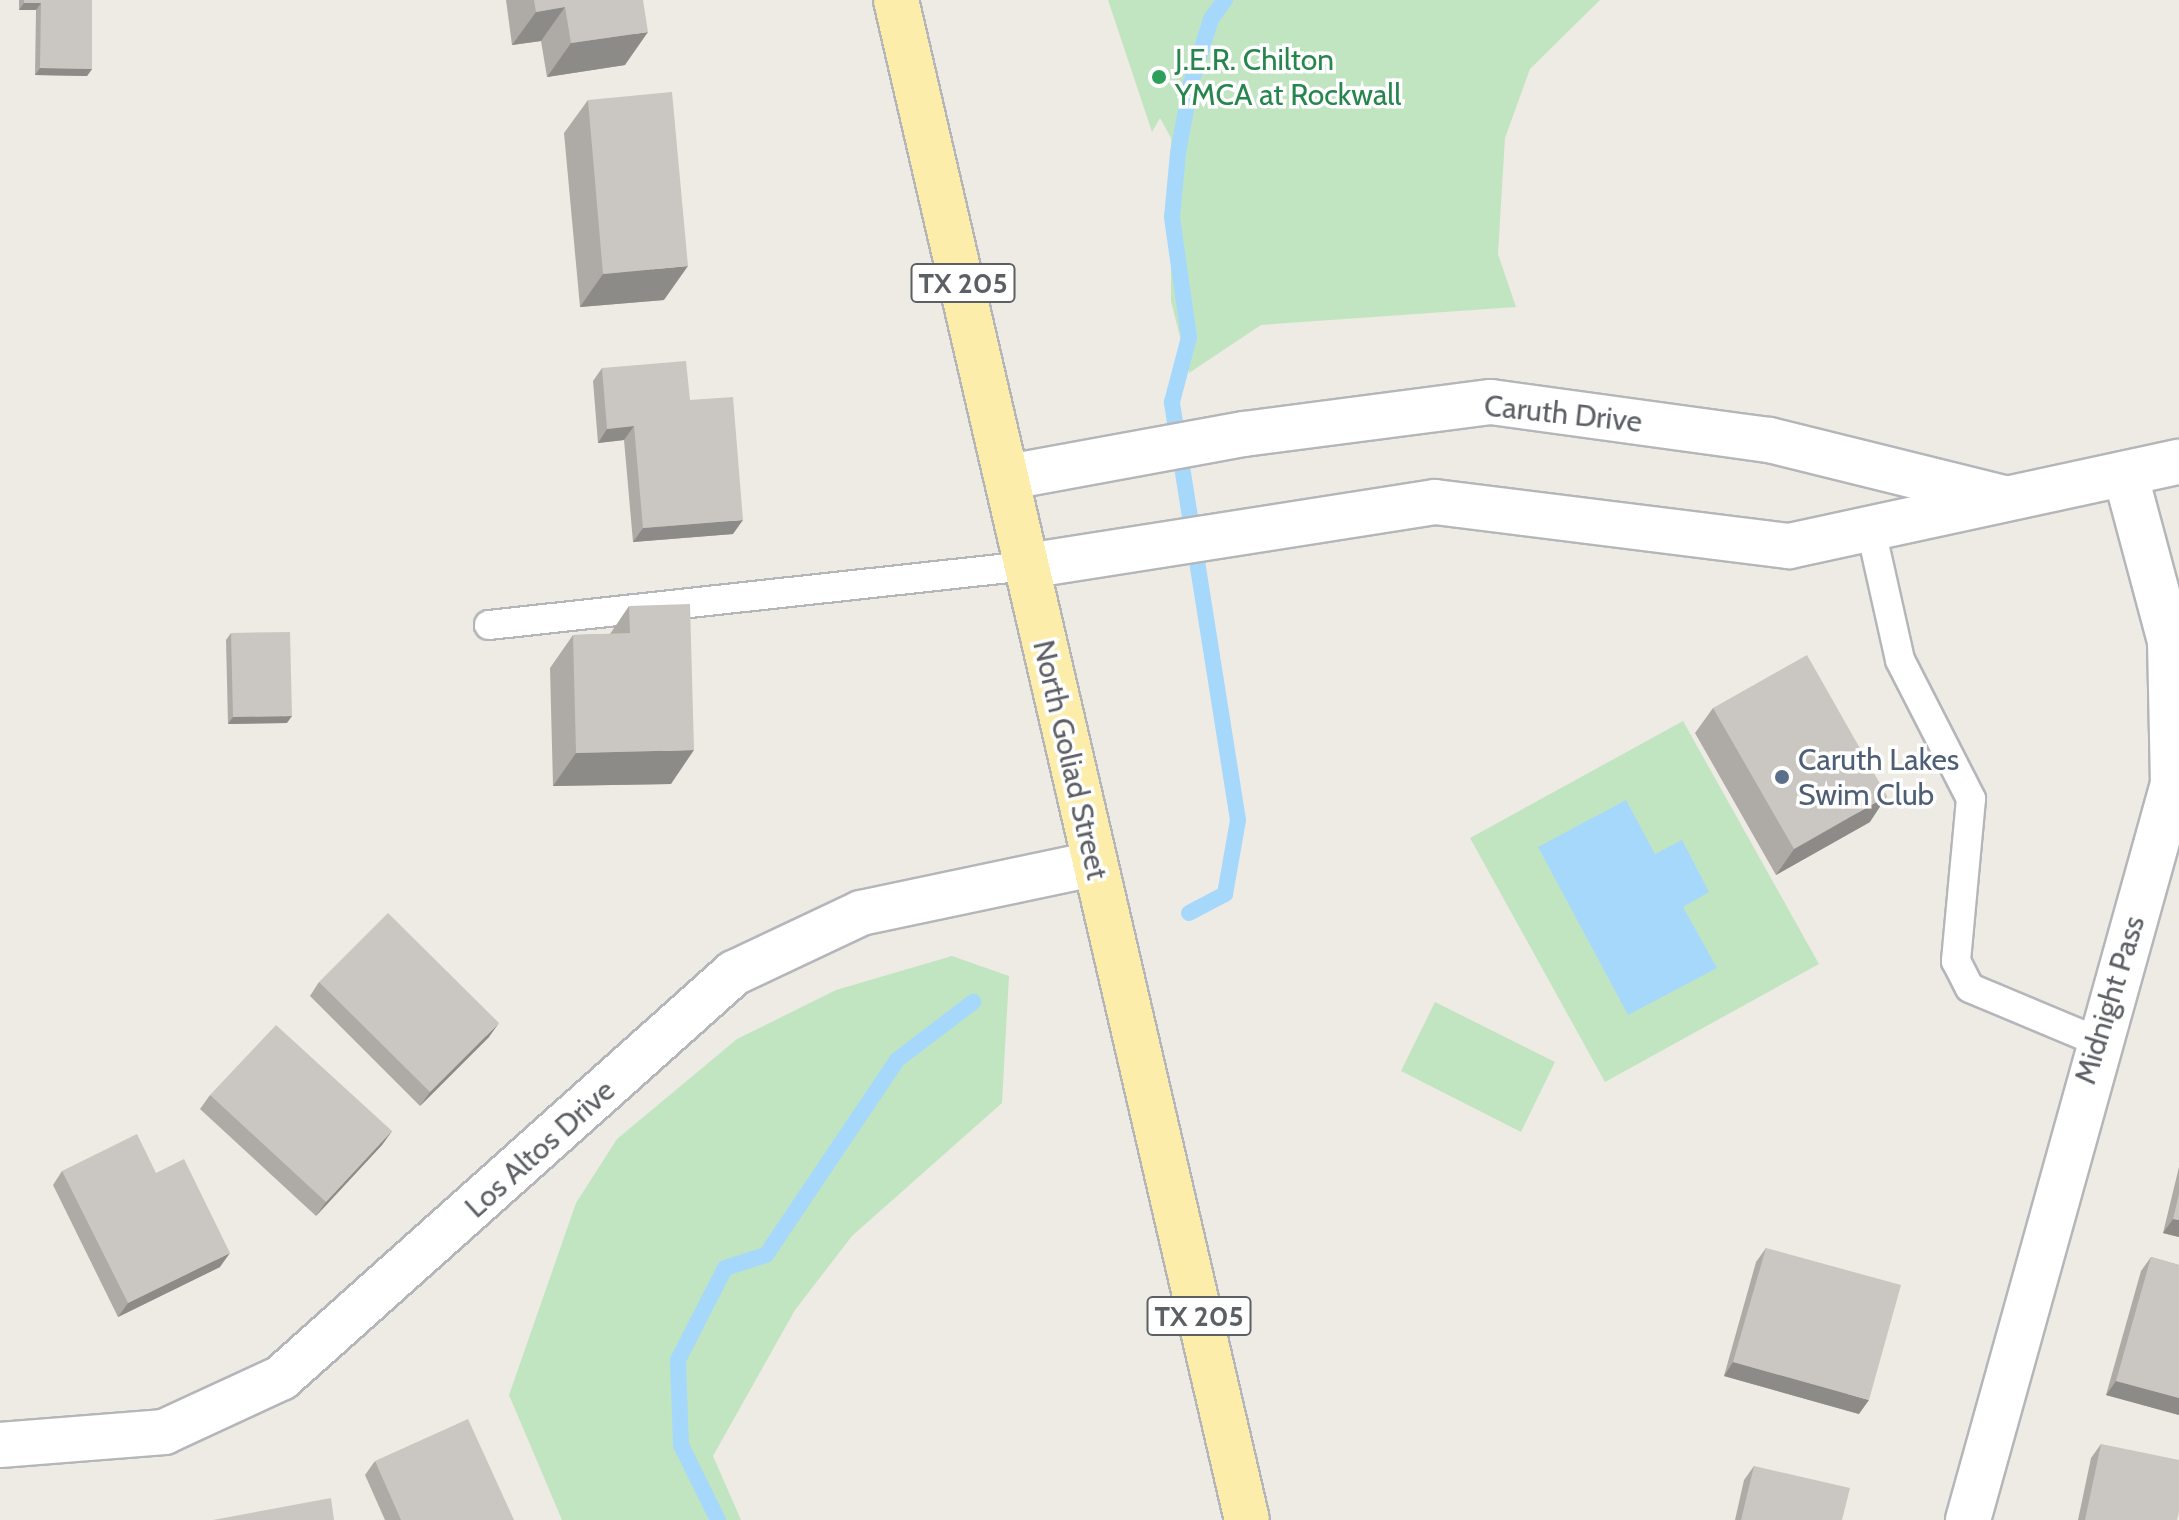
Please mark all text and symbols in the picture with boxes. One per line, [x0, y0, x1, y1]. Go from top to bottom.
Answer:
place label: J.E.R. Chilton YMCA at Rockwall [1175, 42, 1401, 112]
marker: J.E.R. Chilton YMCA at Rockwall [1150, 68, 1168, 86]
road number: TX 205 [909, 259, 1017, 307]
street label: Caruth Drive [1482, 388, 1644, 440]
street label: North Goliad Street [1025, 637, 1115, 883]
place label: Caruth Lakes Swim Club [1798, 742, 1959, 812]
marker: Caruth Lakes Swim Club [1773, 768, 1791, 786]
street label: Midnight Pass [2067, 912, 2153, 1088]
street label: Los Altos Drive [458, 1073, 622, 1225]
road number: TX 205 [1145, 1292, 1253, 1340]

